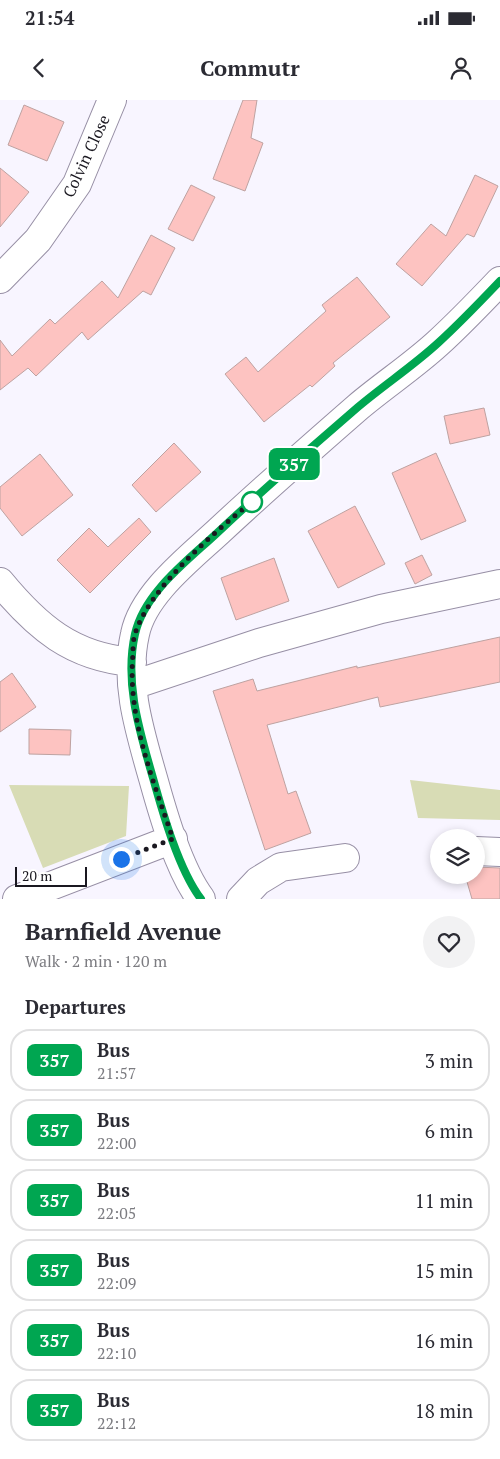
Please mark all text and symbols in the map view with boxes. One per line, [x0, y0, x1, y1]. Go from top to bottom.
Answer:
text: 21:54 [25, 5, 74, 30]
text: Commutr [200, 53, 300, 82]
icon: back [25, 54, 53, 82]
icon: person [447, 54, 475, 82]
street label: Colvin Close [57, 111, 115, 201]
line badge: 357 [265, 448, 323, 480]
text: 357 [279, 452, 309, 476]
unlabelled marker [241, 491, 263, 513]
map controls [430, 829, 485, 884]
button: layers [430, 829, 485, 884]
your location [109, 847, 134, 872]
scale bar [15, 864, 88, 887]
text: 20 m [22, 866, 52, 885]
text: Barnfield Avenue [25, 915, 221, 947]
button: heart [423, 916, 475, 968]
text: Walk · 2 min · 120 m [25, 950, 167, 972]
text: Departures [25, 994, 126, 1019]
text: Bus [97, 1037, 130, 1062]
text: 357 [39, 1048, 70, 1072]
text: 3 min [425, 1048, 473, 1073]
text: 21:57 [97, 1062, 136, 1084]
text: Bus [97, 1107, 130, 1132]
text: 357 [39, 1118, 70, 1142]
text: 6 min [425, 1118, 473, 1143]
text: 22:00 [97, 1132, 136, 1154]
text: Bus [97, 1177, 130, 1202]
text: 357 [39, 1188, 70, 1212]
text: 11 min [415, 1188, 473, 1213]
text: 22:05 [97, 1202, 136, 1224]
text: Bus [97, 1247, 130, 1272]
text: 357 [39, 1258, 70, 1282]
text: 15 min [415, 1258, 473, 1283]
text: 22:09 [97, 1272, 136, 1294]
text: Bus [97, 1317, 130, 1342]
text: 357 [39, 1328, 70, 1352]
text: 16 min [415, 1328, 473, 1353]
text: 22:10 [97, 1342, 136, 1364]
text: Bus [97, 1387, 130, 1412]
text: 357 [39, 1398, 70, 1422]
text: 18 min [415, 1398, 473, 1423]
text: 22:12 [97, 1412, 136, 1434]

